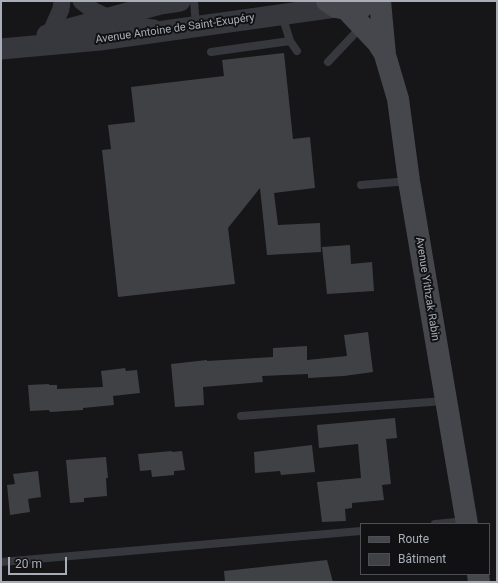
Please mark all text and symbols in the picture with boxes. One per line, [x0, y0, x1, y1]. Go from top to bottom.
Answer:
street label: Avenue Antoine de Saint-Exupéry [95, 11, 255, 47]
street label: Avenue Yithzak Rabin [412, 236, 442, 342]
legend [360, 523, 490, 575]
text: Route [398, 532, 429, 546]
scale bar [10, 549, 69, 575]
text: Bâtiment [398, 552, 446, 566]
text: 20 m [15, 557, 42, 571]

